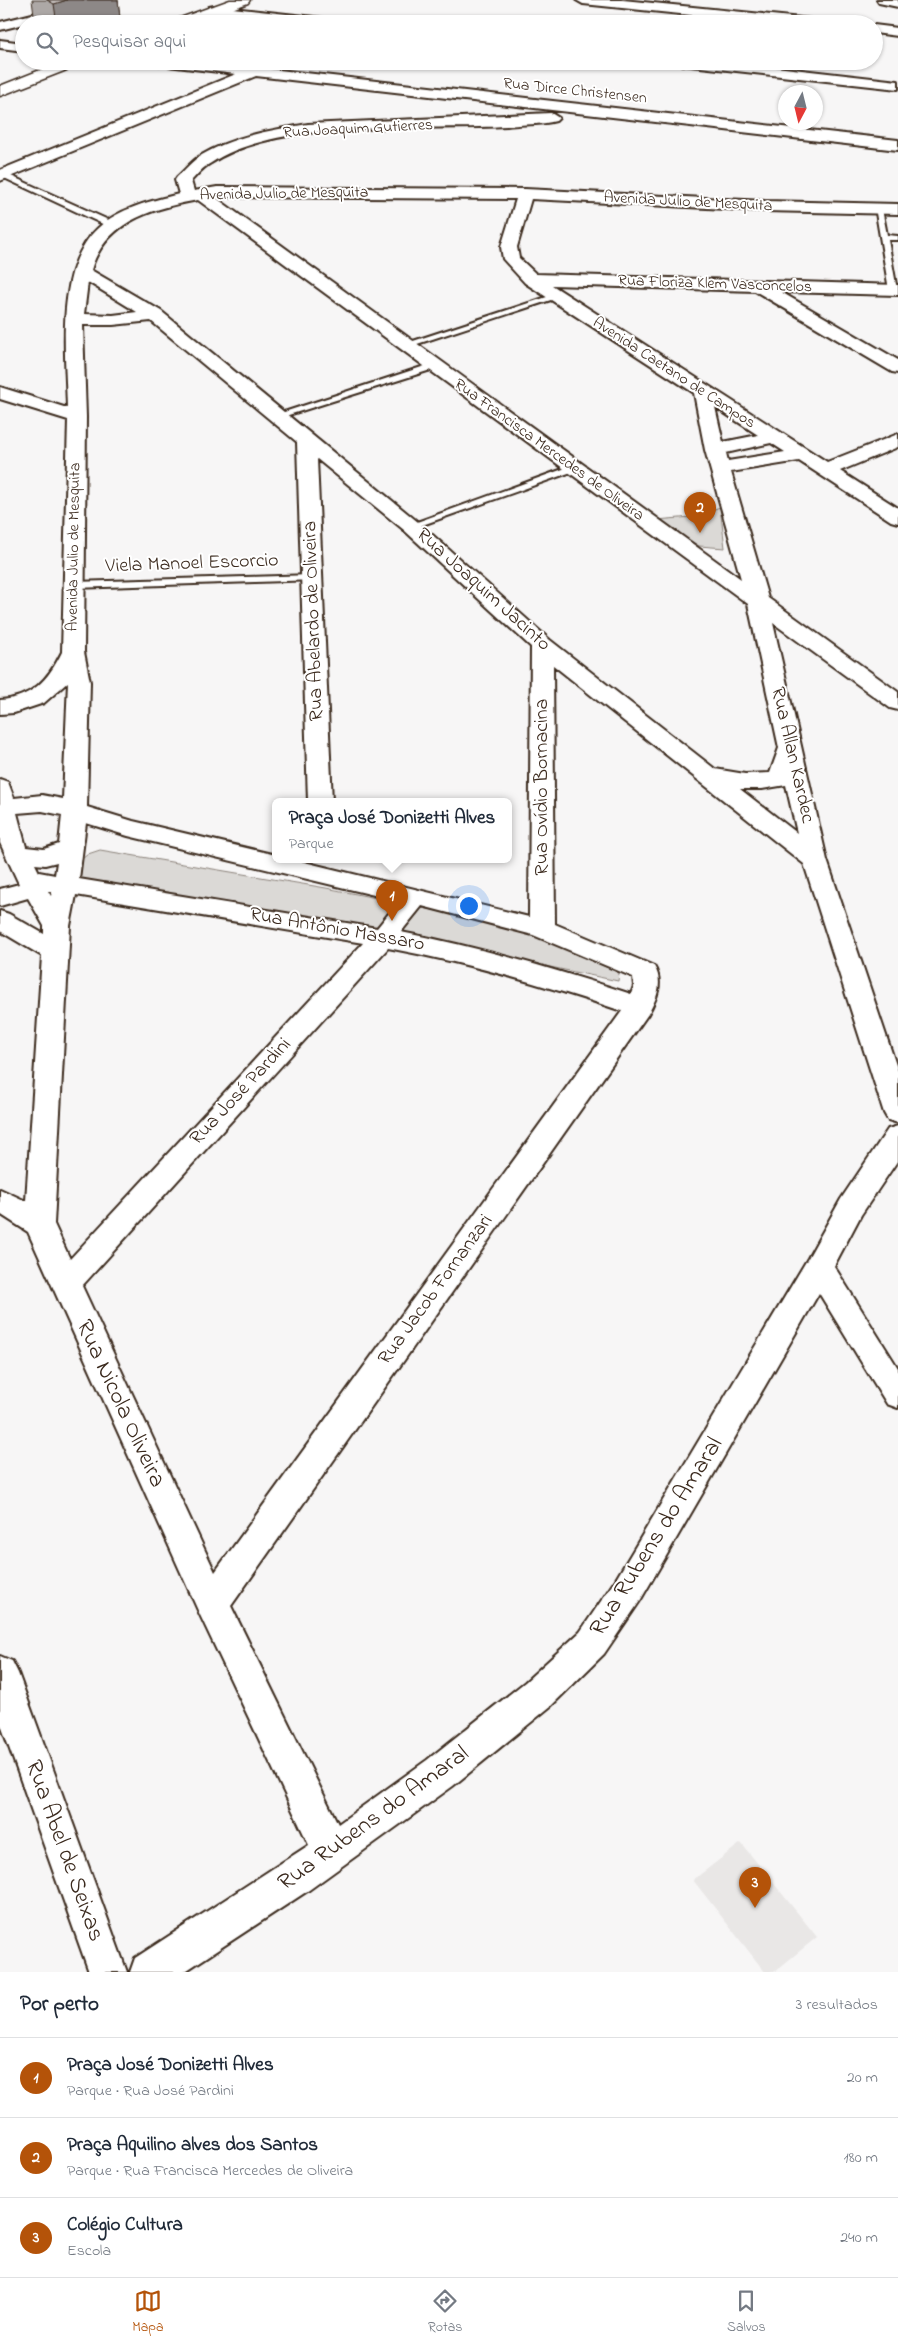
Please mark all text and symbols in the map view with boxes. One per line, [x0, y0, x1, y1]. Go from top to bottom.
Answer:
search box [15, 15, 883, 70]
icon: search [33, 29, 61, 57]
text: Pesquisar aqui [73, 29, 186, 56]
street label: Rua Dirce Christensen [502, 72, 648, 110]
north arrow [778, 85, 823, 130]
street label: Rua Joaquim Gutierres [282, 113, 434, 145]
street label: Avenida Julio de Mesquita [199, 181, 369, 207]
street label: Avenida Julio de Mesquita [603, 186, 773, 218]
street label: Rua Floriza Klem Vasconcelos [618, 269, 812, 299]
street label: Avenida Caetano de Campos [588, 311, 760, 435]
street label: Rua Francisca Mercedes de Oliveira [449, 373, 649, 527]
street label: Avenida Julio de Mesquita [61, 462, 87, 632]
pin: 2 [684, 492, 716, 533]
street label: Rua Abelardo de Oliveira [296, 520, 332, 722]
street label: Rua Joaquim Jacinto [409, 521, 557, 659]
street label: Viela Manoel Escorcio [104, 546, 279, 582]
street label: Rua Allan Kardec [762, 684, 822, 826]
street label: Rua Ovídio Bornacina [528, 699, 557, 875]
popup [272, 798, 512, 863]
text: Praça José Donizetti Alves [289, 805, 495, 832]
text: Parque [289, 832, 334, 856]
pin: 1 [376, 880, 408, 921]
your location [456, 893, 482, 919]
street label: Rua Antônio Massaro [247, 900, 427, 960]
street label: Rua José Pardini [183, 1032, 299, 1152]
street label: Rua Jacob Fornanzari [371, 1209, 501, 1371]
street label: Rua Nicola Oliveira [66, 1314, 174, 1494]
street label: Rua Rubens do Amaral [581, 1431, 733, 1643]
street label: Rua Rubens do Amaral [271, 1738, 477, 1900]
street label: Rua Abel de Seixas [15, 1755, 113, 1947]
pin: 3 [739, 1867, 771, 1908]
text: Por perto [20, 1990, 99, 2020]
text: 3 resultados [796, 1993, 878, 2017]
text: Praça José Donizetti Alves [67, 2052, 274, 2079]
text: 1 [33, 2066, 39, 2090]
text: 20 m [847, 2066, 878, 2090]
text: Parque · Rua José Pardini [67, 2079, 234, 2103]
text: Praça Aquilino alves dos Santos [67, 2132, 318, 2159]
text: 2 [32, 2146, 40, 2170]
text: 180 m [844, 2146, 878, 2170]
text: Parque · Rua Francisca Mercedes de Oliveira [67, 2159, 353, 2183]
text: Colégio Cultura [67, 2212, 183, 2239]
text: 3 [33, 2226, 39, 2250]
text: 240 m [840, 2226, 878, 2250]
text: Escola [67, 2239, 111, 2263]
tab: Mapa [132, 2287, 164, 2338]
tab: Rotas [428, 2287, 462, 2338]
tab: Salvos [727, 2287, 766, 2338]

